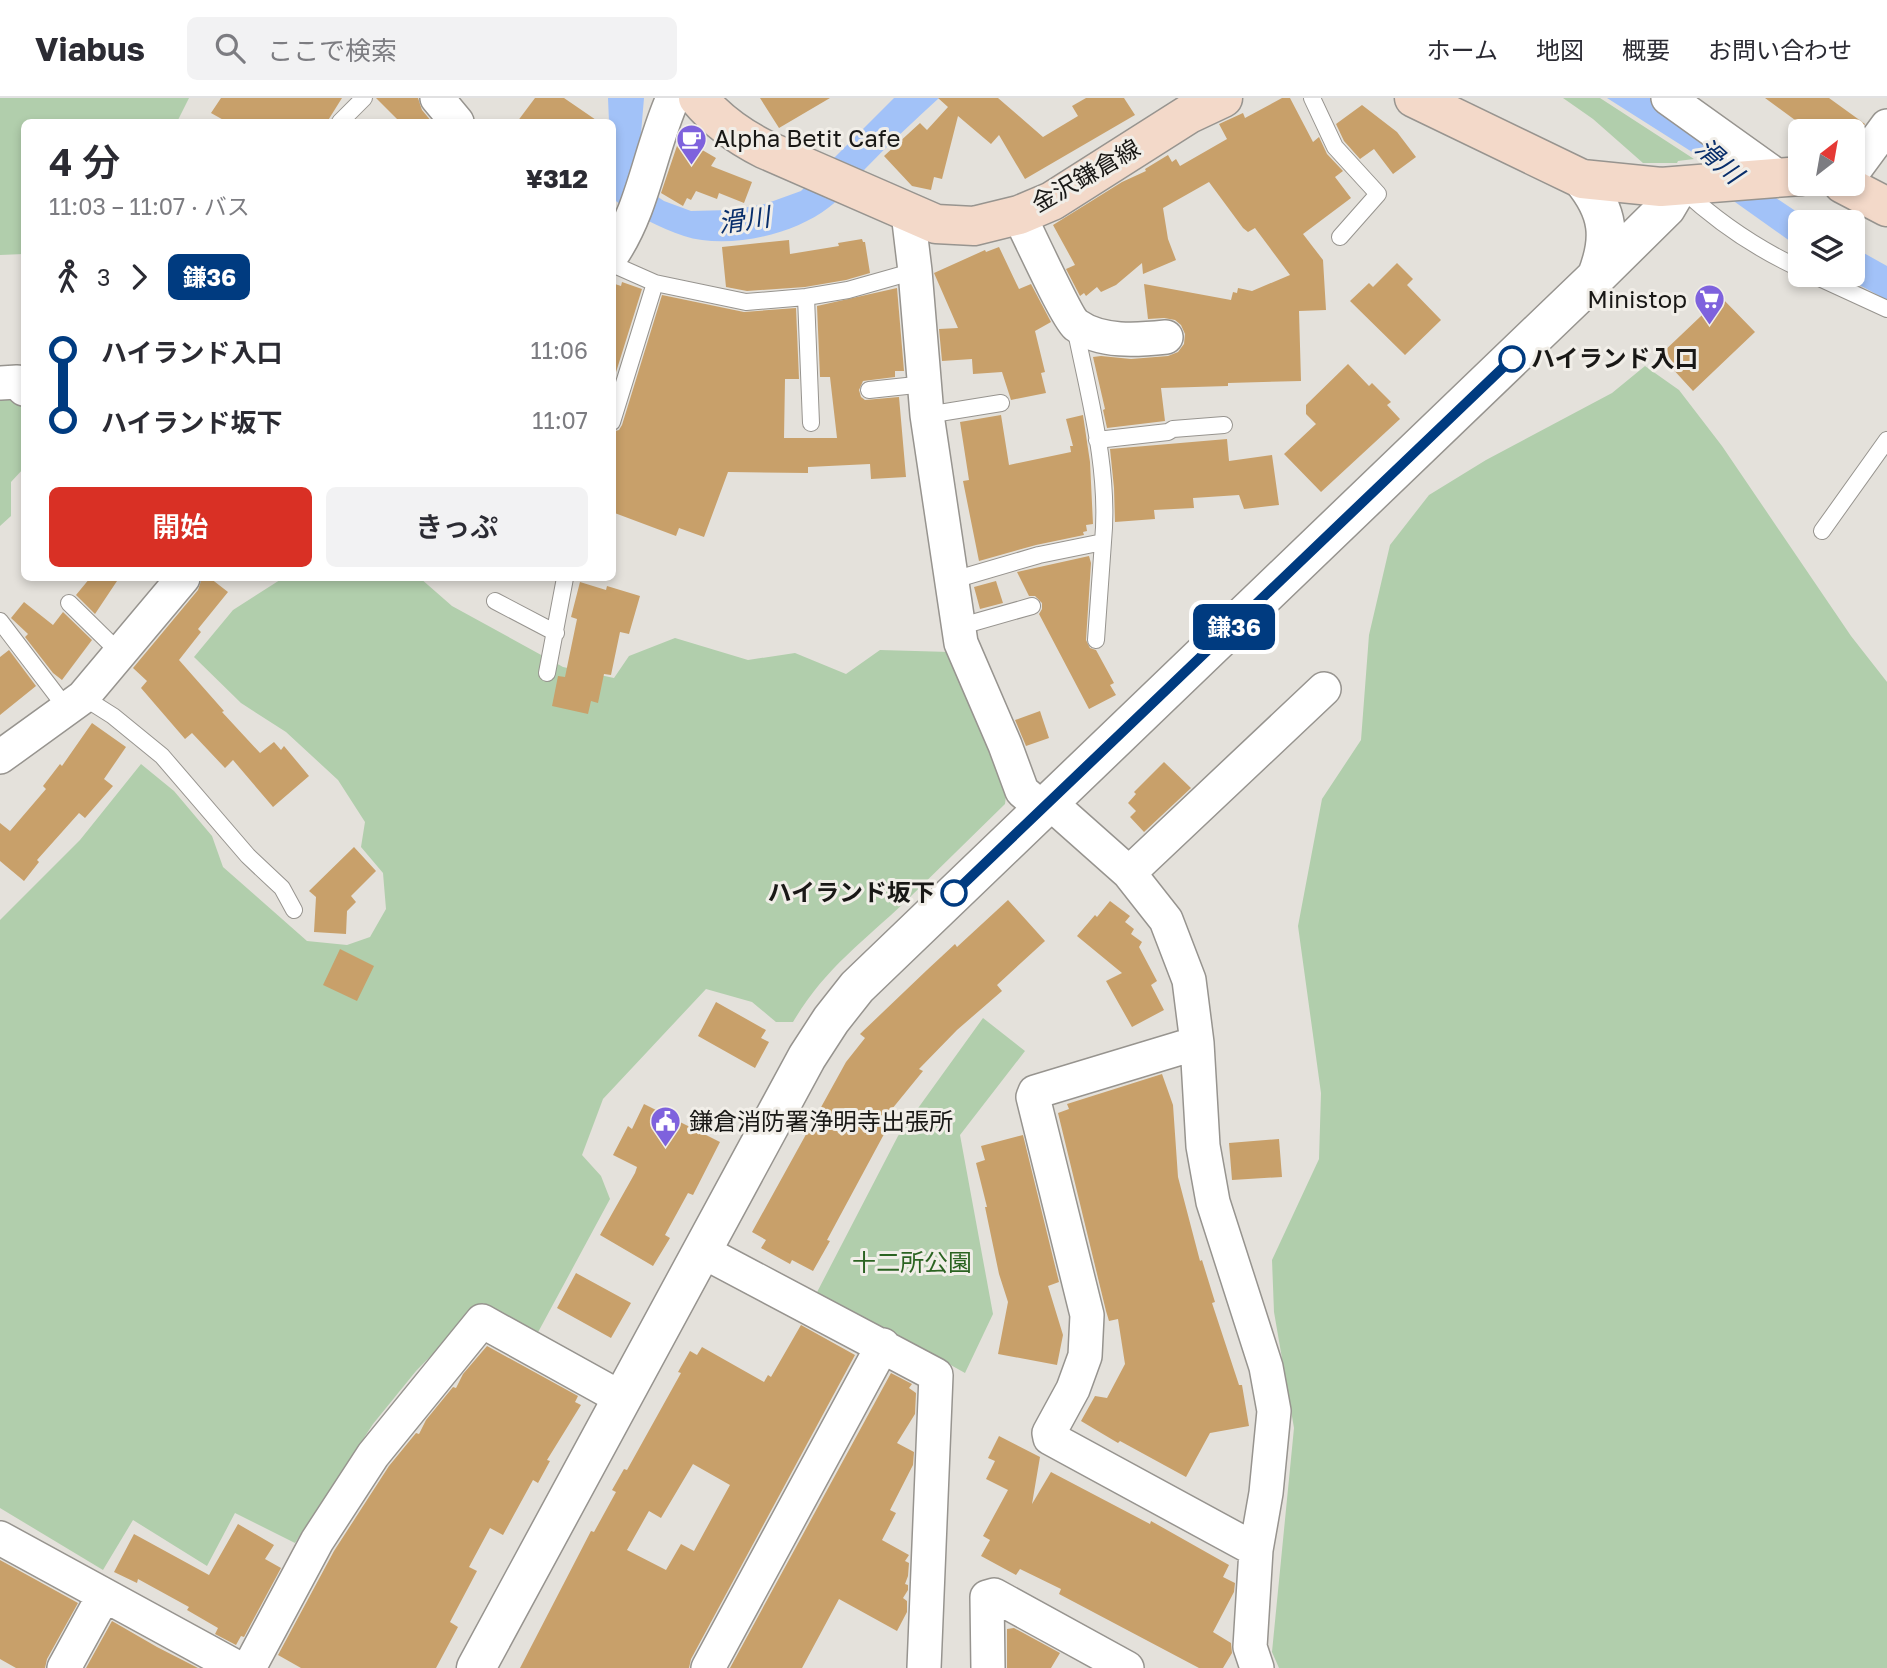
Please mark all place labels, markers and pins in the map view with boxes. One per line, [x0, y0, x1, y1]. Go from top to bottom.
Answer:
cafe icon: Alpha Betit Cafe [674, 122, 708, 166]
place label: Alpha Betit Cafe [714, 123, 900, 152]
supermarket icon: Ministop [1693, 283, 1727, 327]
place label: Ministop [1587, 284, 1687, 313]
place label: ハイランド入口 [1531, 343, 1699, 372]
marker: ハイランド入口 [1499, 346, 1525, 372]
place label: ハイランド坂下 [767, 877, 935, 906]
marker: ハイランド坂下 [941, 880, 967, 906]
public building icon: 鎌倉消防署浄明寺出張所 [649, 1105, 683, 1149]
place label: 鎌倉消防署浄明寺出張所 [689, 1106, 953, 1135]

